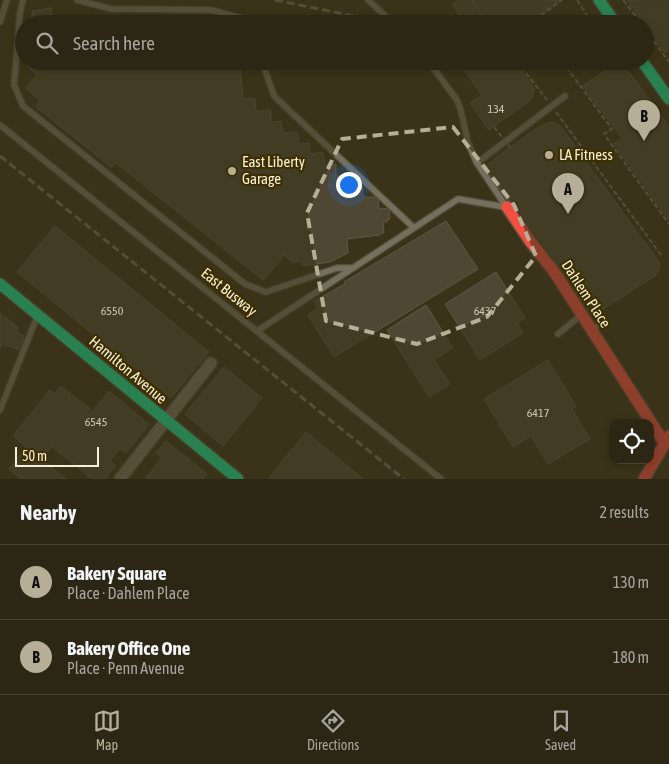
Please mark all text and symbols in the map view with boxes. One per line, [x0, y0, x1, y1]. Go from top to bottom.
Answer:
search box [15, 15, 654, 70]
icon: search [33, 29, 61, 57]
text: Search here [73, 32, 155, 54]
pin: B [628, 100, 660, 141]
house number: 134 [488, 102, 505, 116]
place label: LA Fitness [559, 146, 613, 163]
marker: LA Fitness [543, 149, 555, 161]
place label: East Liberty Garage [242, 153, 305, 187]
marker: East Liberty Garage [226, 165, 238, 177]
your location [336, 172, 362, 198]
pin: A [552, 173, 584, 214]
street label: Dahlem Place [558, 257, 615, 331]
street label: East Busway [198, 264, 261, 319]
house number: 6550 [101, 304, 124, 318]
house number: 6437 [474, 304, 497, 318]
street label: Hamilton Avenue [86, 332, 171, 407]
house number: 6417 [527, 406, 550, 420]
house number: 6545 [85, 415, 107, 429]
map controls [609, 419, 654, 464]
button: locate [609, 419, 654, 464]
scale bar [15, 444, 99, 467]
text: 50 m [22, 448, 47, 464]
text: Nearby [20, 500, 76, 524]
text: 2 results [599, 503, 649, 521]
text: Bakery Square [67, 562, 167, 584]
text: A [32, 573, 40, 591]
text: 130 m [613, 573, 649, 591]
text: Place · Dahlem Place [67, 584, 189, 602]
text: Bakery Office One [67, 637, 190, 659]
text: B [32, 648, 40, 666]
text: 180 m [613, 648, 649, 666]
text: Place · Penn Avenue [67, 659, 184, 677]
tab: Map [93, 707, 121, 753]
tab: Directions [307, 707, 359, 753]
tab: Saved [545, 707, 576, 753]

